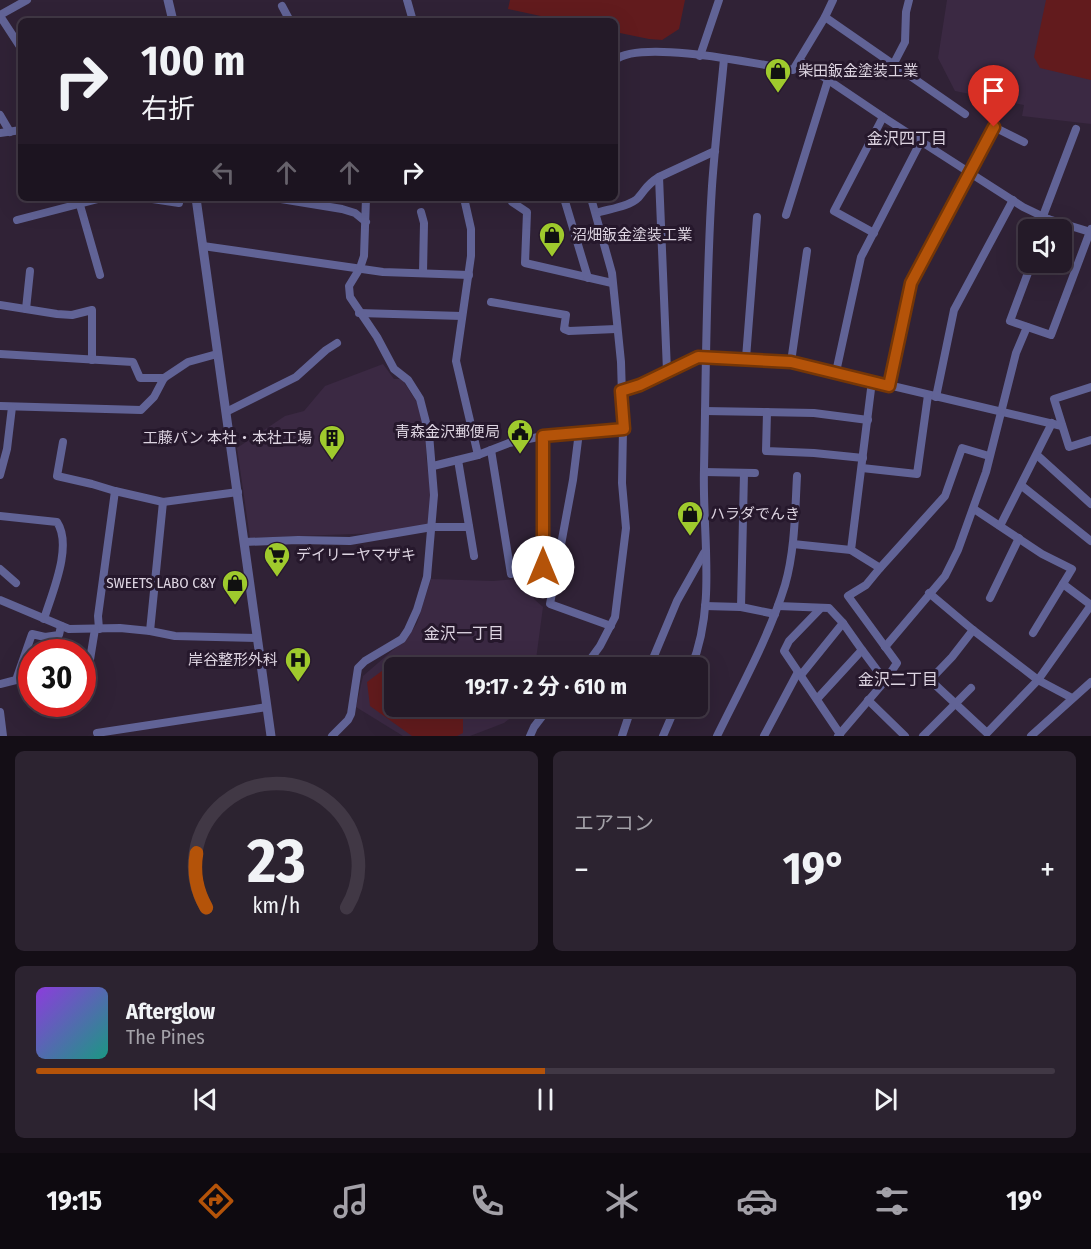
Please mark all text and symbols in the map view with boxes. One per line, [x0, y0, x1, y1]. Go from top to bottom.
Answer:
text: 100 m [141, 36, 245, 86]
icon: right [42, 42, 120, 120]
shop icon: 柴田鈑金塗装工業 [763, 56, 793, 94]
place label: 柴田鈑金塗装工業 [798, 62, 918, 80]
pin [968, 65, 1019, 127]
icon: arrive [977, 74, 1010, 107]
text: 右折 [141, 93, 195, 125]
district label: 金沢四丁目 [867, 129, 947, 148]
icon: left [207, 156, 240, 189]
icon: ahead [270, 156, 303, 189]
icon: ahead [333, 156, 366, 189]
icon: right [396, 156, 429, 189]
map controls [1018, 219, 1072, 273]
button: sound [1018, 219, 1072, 273]
shop icon: 沼畑鈑金塗装工業 [537, 220, 567, 258]
place label: 沼畑鈑金塗装工業 [572, 226, 692, 244]
public building icon: 青森金沢郵便局 [505, 417, 535, 455]
building icon: 工藤パン 本社・本社工場 [317, 423, 347, 461]
place label: 青森金沢郵便局 [395, 423, 500, 441]
place label: 工藤パン 本社・本社工場 [143, 429, 312, 447]
shop icon: ハラダでんき [675, 499, 705, 537]
place label: ハラダでんき [710, 505, 800, 523]
position arrow [511, 535, 575, 599]
supermarket icon: デイリーヤマザキ [262, 540, 292, 578]
place label: デイリーヤマザキ [296, 546, 416, 564]
shop icon: SWEETS LABO C&Y [220, 568, 250, 606]
place label: SWEETS LABO C&Y [106, 574, 217, 592]
district label: 金沢一丁目 [424, 624, 504, 643]
speed limit sign: 30 [18, 639, 96, 717]
hospital icon: 岸谷整形外科 [283, 645, 313, 683]
place label: 岸谷整形外科 [188, 651, 278, 669]
district label: 金沢二丁目 [858, 670, 938, 689]
text: 19:17 · 2 分 · 610 m [465, 673, 627, 700]
text: エアコン [574, 811, 654, 835]
text: 23 [246, 824, 306, 899]
text: 19° [783, 842, 846, 896]
text: − [574, 850, 589, 890]
text: + [1040, 850, 1055, 890]
text: km/h [253, 893, 300, 919]
text: Afterglow [126, 998, 215, 1025]
text: The Pines [126, 1025, 205, 1049]
icon: previous [189, 1083, 222, 1116]
icon: pause [529, 1083, 562, 1116]
icon: next [869, 1083, 902, 1116]
icon: directions [195, 1180, 237, 1222]
icon: music [330, 1180, 372, 1222]
icon: phone [466, 1180, 508, 1222]
icon: climate [601, 1180, 643, 1222]
icon: car [736, 1180, 778, 1222]
icon: filters [871, 1180, 913, 1222]
text: 19:15 [47, 1185, 102, 1217]
text: 19° [1006, 1185, 1044, 1217]

